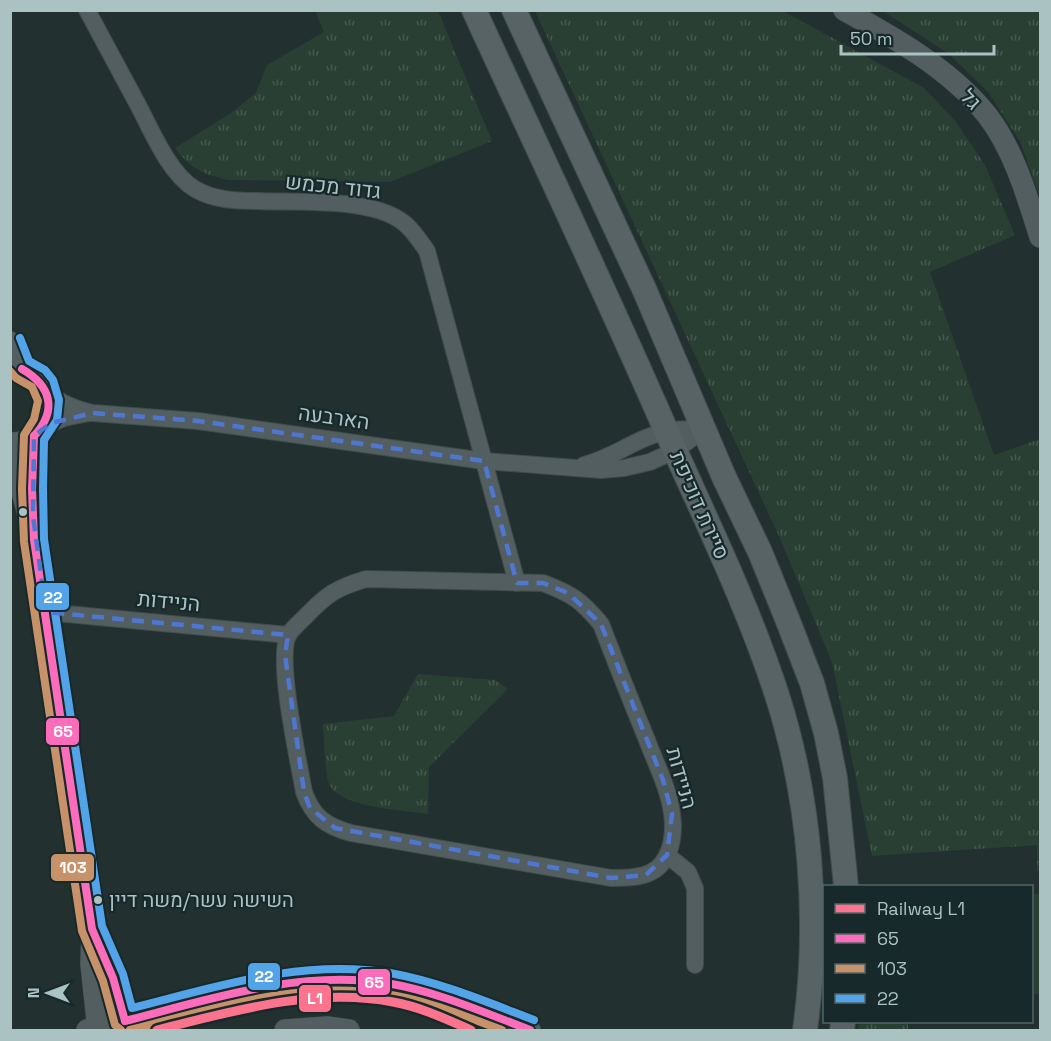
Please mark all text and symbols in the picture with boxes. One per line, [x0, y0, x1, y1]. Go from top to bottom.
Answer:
scale bar [841, 18, 994, 56]
text: 50 m [850, 27, 892, 50]
street label: גל [955, 83, 987, 115]
street label: גדוד מכמש [284, 168, 382, 204]
street label: הארבעה [297, 399, 371, 435]
street label: סיירת דוכיפת [664, 447, 736, 563]
unlabelled marker [17, 506, 29, 518]
line badge: 22 [35, 582, 70, 611]
street label: הניידות [136, 585, 202, 617]
text: 22 [43, 587, 63, 608]
line badge: 65 [45, 717, 80, 746]
text: 65 [53, 721, 73, 742]
street label: הניידות [660, 744, 704, 812]
line badge: 103 [50, 853, 95, 882]
text: 103 [59, 857, 87, 878]
legend [823, 885, 1033, 1023]
place label: השישה עשר/משה דיין [109, 887, 294, 913]
marker: השישה עשר/משה דיין [92, 894, 104, 906]
text: Railway L1 [877, 897, 965, 920]
text: 65 [877, 927, 899, 950]
text: 103 [877, 957, 907, 980]
line badge: 22 [247, 962, 281, 991]
north arrow [18, 963, 78, 1023]
text: 22 [254, 966, 274, 987]
line badge: 65 [357, 968, 391, 996]
text: 65 [364, 972, 384, 993]
line badge: L1 [298, 984, 332, 1013]
text: 22 [877, 987, 899, 1010]
text: N [23, 988, 44, 998]
text: L1 [307, 988, 323, 1009]

